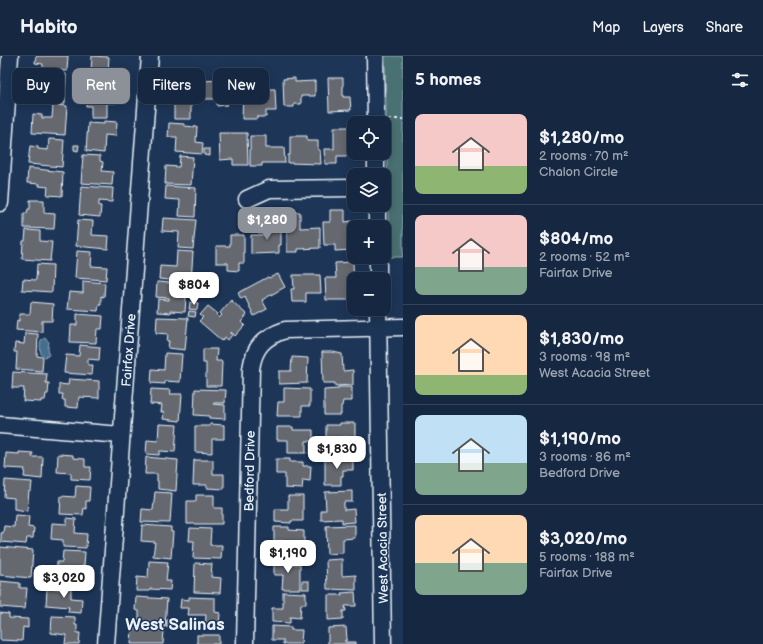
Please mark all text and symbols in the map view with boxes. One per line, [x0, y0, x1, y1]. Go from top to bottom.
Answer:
text: Habito [20, 16, 78, 39]
text: Map [592, 19, 620, 36]
text: Layers [642, 19, 684, 36]
text: Share [706, 19, 743, 36]
chip: Buy [12, 68, 64, 104]
chip: Rent [72, 68, 130, 104]
chip: Filters [138, 68, 205, 104]
chip: New [213, 68, 269, 104]
icon: filters [729, 69, 751, 91]
text: 5 homes [415, 70, 481, 90]
map controls [347, 116, 391, 316]
button: locate [347, 116, 391, 160]
text: $1,280/mo [539, 128, 624, 148]
icon: home [447, 130, 495, 178]
text: 2 rooms · 70 m² [539, 148, 629, 164]
text: Chalon Circle [539, 164, 618, 180]
button: layers [347, 168, 391, 212]
pin: $1,280 [234, 207, 300, 241]
text: $1,280 [247, 212, 287, 228]
button: + [347, 220, 391, 264]
text: $804/mo [539, 229, 613, 249]
icon: home [447, 231, 495, 279]
text: 2 rooms · 52 m² [539, 249, 630, 265]
text: Fairfax Drive [539, 265, 613, 281]
pin: $804 [170, 272, 218, 306]
button: − [347, 272, 391, 316]
text: $804 [178, 277, 210, 293]
street label: Fairfax Drive [118, 313, 140, 387]
text: $1,830/mo [539, 329, 624, 349]
icon: home [447, 331, 495, 379]
text: 3 rooms · 98 m² [539, 349, 630, 365]
text: West Acacia Street [539, 365, 650, 381]
text: $1,190/mo [539, 429, 621, 449]
street label: Bedford Drive [241, 430, 259, 512]
icon: home [447, 431, 495, 479]
pin: $1,830 [304, 436, 370, 470]
text: $1,830 [317, 441, 357, 457]
text: 3 rooms · 86 m² [539, 449, 631, 465]
text: Bedford Drive [539, 465, 620, 481]
street label: West Acacia Street [374, 492, 392, 604]
text: $3,020/mo [539, 529, 627, 549]
icon: home [447, 531, 495, 579]
pin: $1,190 [255, 540, 321, 574]
text: $1,190 [269, 545, 307, 561]
text: 5 rooms · 188 m² [539, 549, 635, 565]
pin: $3,020 [31, 565, 97, 599]
text: Fairfax Drive [539, 565, 613, 581]
text: $3,020 [43, 570, 85, 586]
district label: West Salinas [125, 615, 225, 635]

